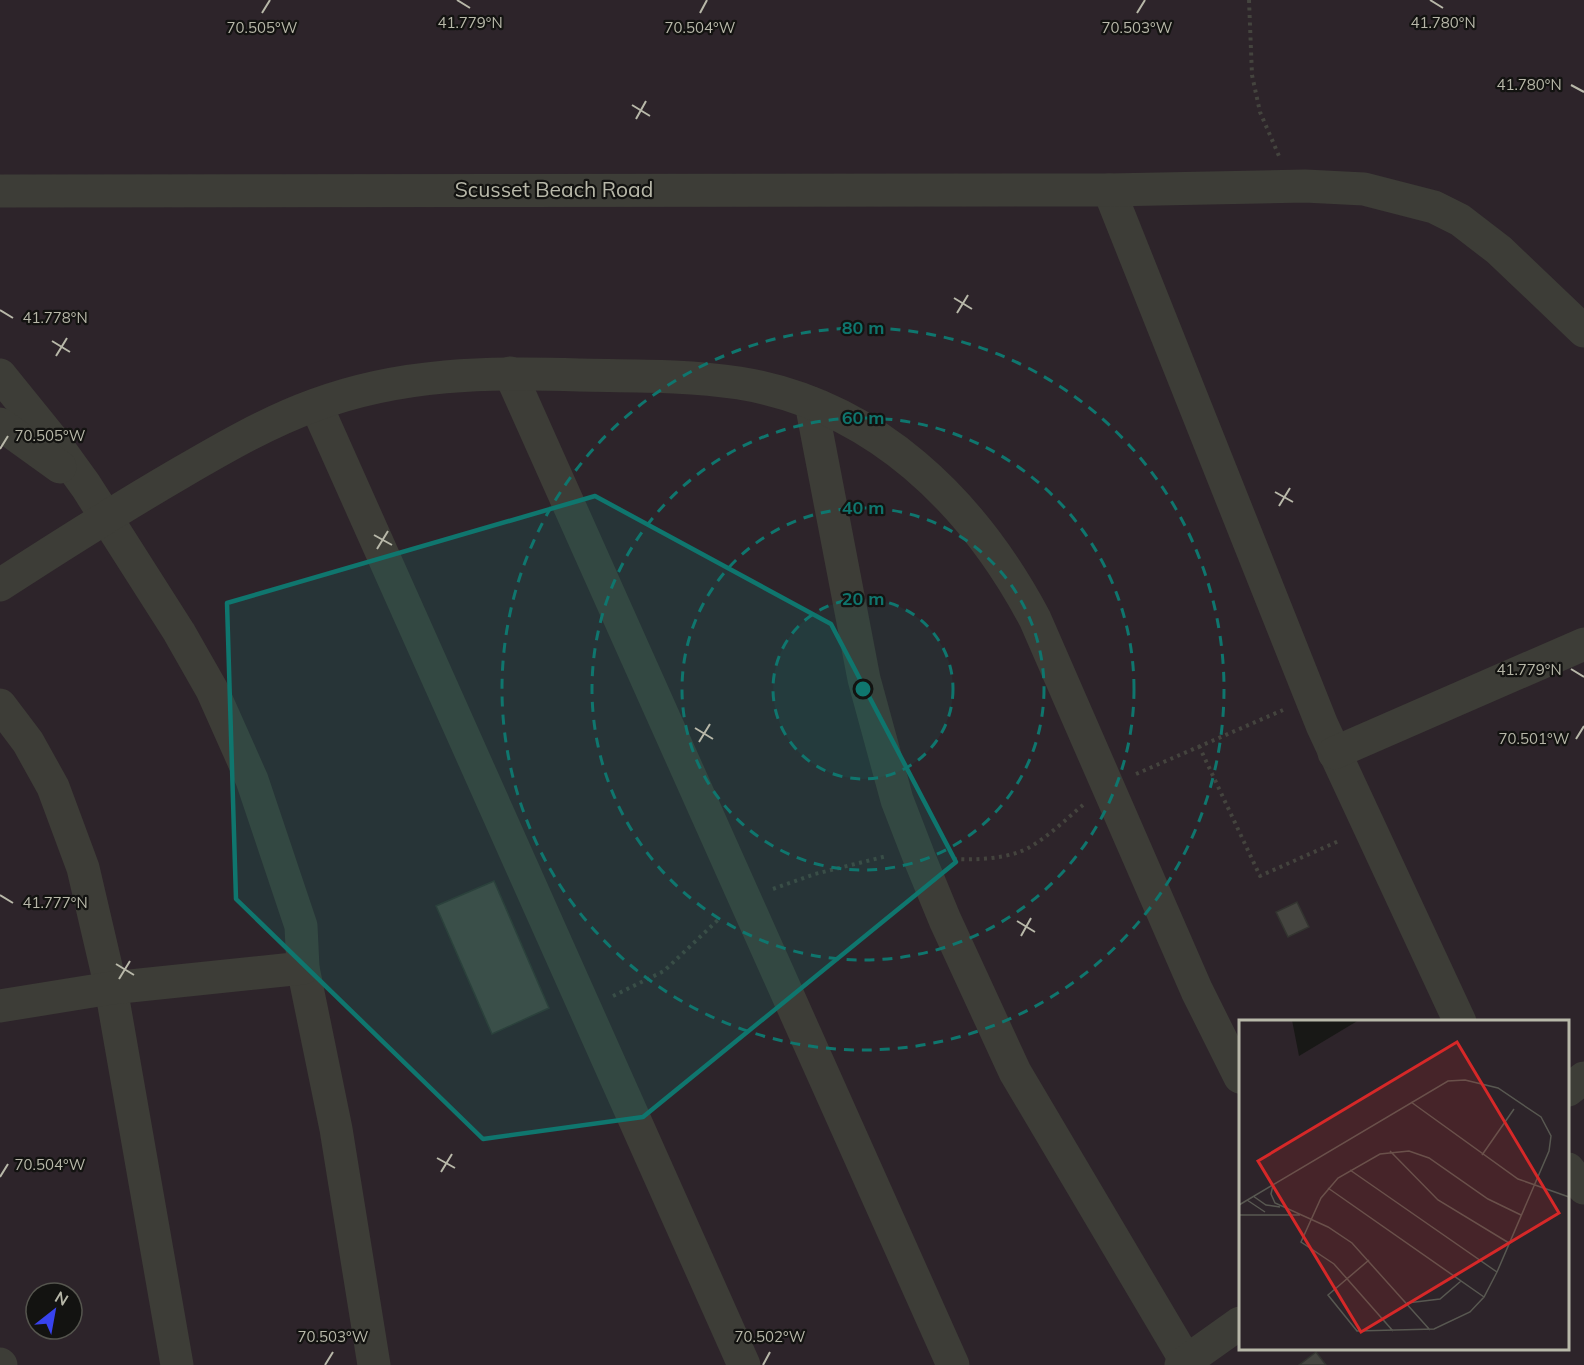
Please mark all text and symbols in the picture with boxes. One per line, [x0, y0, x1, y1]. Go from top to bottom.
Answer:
text: 41.779°N [437, 13, 503, 32]
text: 41.780°N [1410, 13, 1476, 32]
text: 70.505°W [227, 18, 298, 37]
text: 70.504°W [665, 18, 736, 37]
text: 70.503°W [1102, 18, 1173, 37]
text: 41.780°N [1496, 75, 1562, 94]
street label: Scusset Beach Road [455, 176, 653, 202]
text: 41.778°N [22, 308, 88, 327]
text: 80 m [842, 316, 884, 339]
text: 60 m [842, 406, 884, 429]
text: 70.505°W [15, 426, 86, 445]
text: 40 m [842, 496, 884, 519]
text: 20 m [842, 587, 884, 610]
text: 41.779°N [1496, 660, 1562, 679]
centre of rings [853, 679, 873, 699]
text: 70.501°W [1499, 729, 1570, 748]
text: 41.777°N [22, 893, 88, 912]
inset map [1239, 1020, 1569, 1350]
text: 70.504°W [15, 1155, 86, 1174]
north arrow [24, 1281, 84, 1341]
text: N [51, 1286, 72, 1310]
text: 70.503°W [298, 1327, 369, 1346]
text: 70.502°W [735, 1327, 806, 1346]

